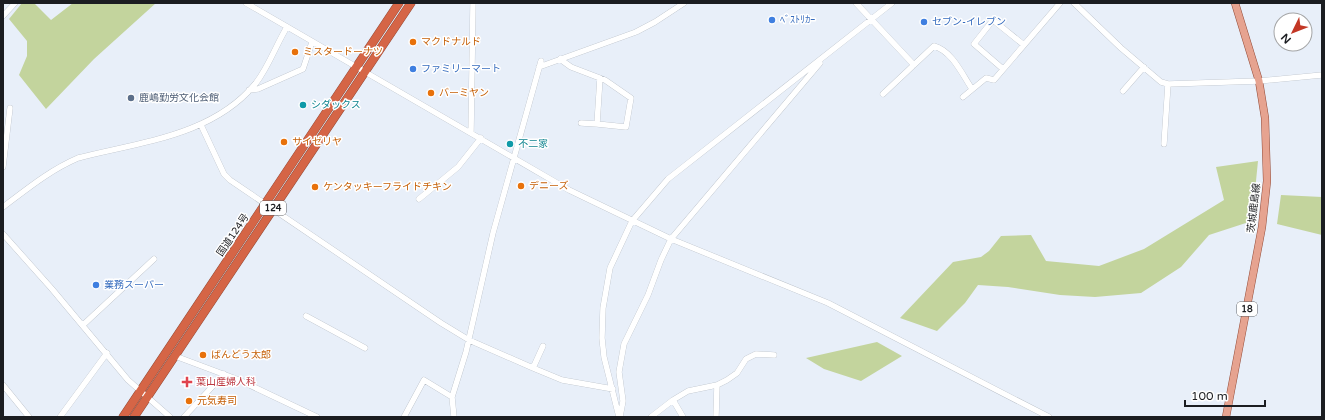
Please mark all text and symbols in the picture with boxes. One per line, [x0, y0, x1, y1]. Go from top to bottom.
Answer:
north arrow [1273, 12, 1313, 52]
place label: ﾍﾞｽﾄﾘｶｰ [780, 14, 815, 26]
marker: ﾍﾞｽﾄﾘｶｰ [767, 15, 777, 25]
place label: セブン-イレブン [932, 16, 1006, 28]
marker: セブン-イレブン [919, 17, 929, 27]
text: N [1278, 31, 1294, 46]
place label: マクドナルド [421, 36, 481, 48]
marker: マクドナルド [408, 37, 418, 47]
place label: ミスタードーナツ [303, 46, 383, 58]
marker: ミスタードーナツ [290, 47, 300, 57]
place label: ファミリーマート [421, 63, 501, 75]
marker: ファミリーマート [408, 64, 418, 74]
place label: バーミヤン [439, 87, 489, 99]
marker: バーミヤン [426, 88, 436, 98]
place label: 鹿嶋勤労文化会館 [139, 92, 219, 104]
marker: 鹿嶋勤労文化会館 [126, 93, 136, 103]
place label: シダックス [311, 99, 361, 111]
marker: シダックス [298, 100, 308, 110]
place label: サイゼリヤ [292, 136, 342, 148]
marker: サイゼリヤ [279, 137, 289, 147]
place label: 不二家 [518, 138, 548, 150]
marker: 不二家 [505, 139, 515, 149]
place label: デニーズ [529, 180, 569, 192]
place label: ケンタッキーフライドチキン [323, 181, 452, 193]
marker: デニーズ [516, 181, 526, 191]
marker: ケンタッキーフライドチキン [310, 182, 320, 192]
street label: 茨城鹿島線 [1245, 182, 1263, 234]
road number: 124 [260, 201, 286, 215]
street label: 国道124号 [214, 211, 252, 259]
place label: 業務スーパー [104, 279, 164, 291]
marker: 業務スーパー [91, 280, 101, 290]
road number: 18 [1237, 302, 1257, 316]
place label: ばんどう太郎 [211, 349, 271, 361]
marker: ばんどう太郎 [198, 350, 208, 360]
marker: 葉山産婦人科 [181, 376, 193, 388]
place label: 葉山産婦人科 [196, 376, 256, 388]
scale bar [1185, 382, 1265, 408]
text: 100 m [1191, 389, 1228, 403]
place label: 元気寿司 [197, 395, 237, 407]
marker: 元気寿司 [184, 396, 194, 406]

